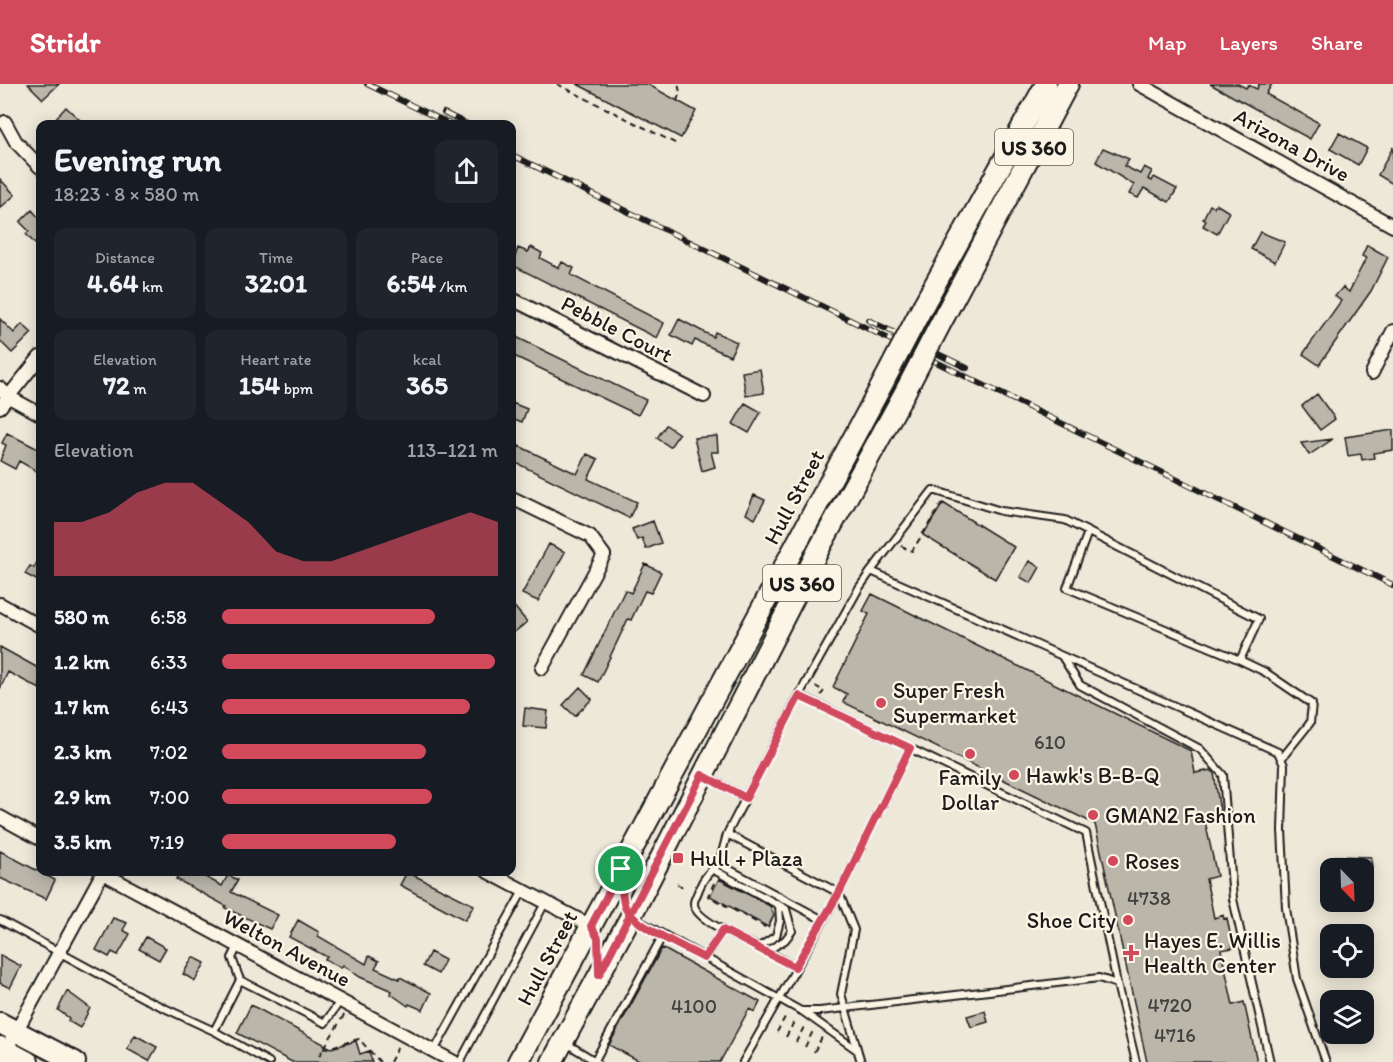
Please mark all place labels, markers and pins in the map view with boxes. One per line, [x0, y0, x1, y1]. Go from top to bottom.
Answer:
place label: Super Fresh Supermarket [893, 677, 1017, 729]
marker: Super Fresh Supermarket [874, 696, 888, 710]
marker: Family Dollar [963, 747, 977, 761]
place label: Hawk's B-B-Q [1026, 762, 1160, 789]
place label: Family Dollar [939, 764, 1002, 816]
marker: Hawk's B-B-Q [1007, 768, 1021, 782]
place label: GMAN2 Fashion [1105, 802, 1256, 829]
marker: GMAN2 Fashion [1086, 808, 1100, 822]
pin [595, 843, 646, 894]
place label: Hull + Plaza [690, 845, 803, 872]
place label: Roses [1125, 848, 1179, 875]
marker: Hull + Plaza [671, 851, 685, 865]
marker: Roses [1106, 854, 1120, 868]
place label: Shoe City [1027, 907, 1117, 934]
marker: Shoe City [1121, 913, 1135, 927]
place label: Hayes E. Willis Health Center [1144, 927, 1281, 979]
marker: Hayes E. Willis Health Center [1122, 944, 1140, 962]

